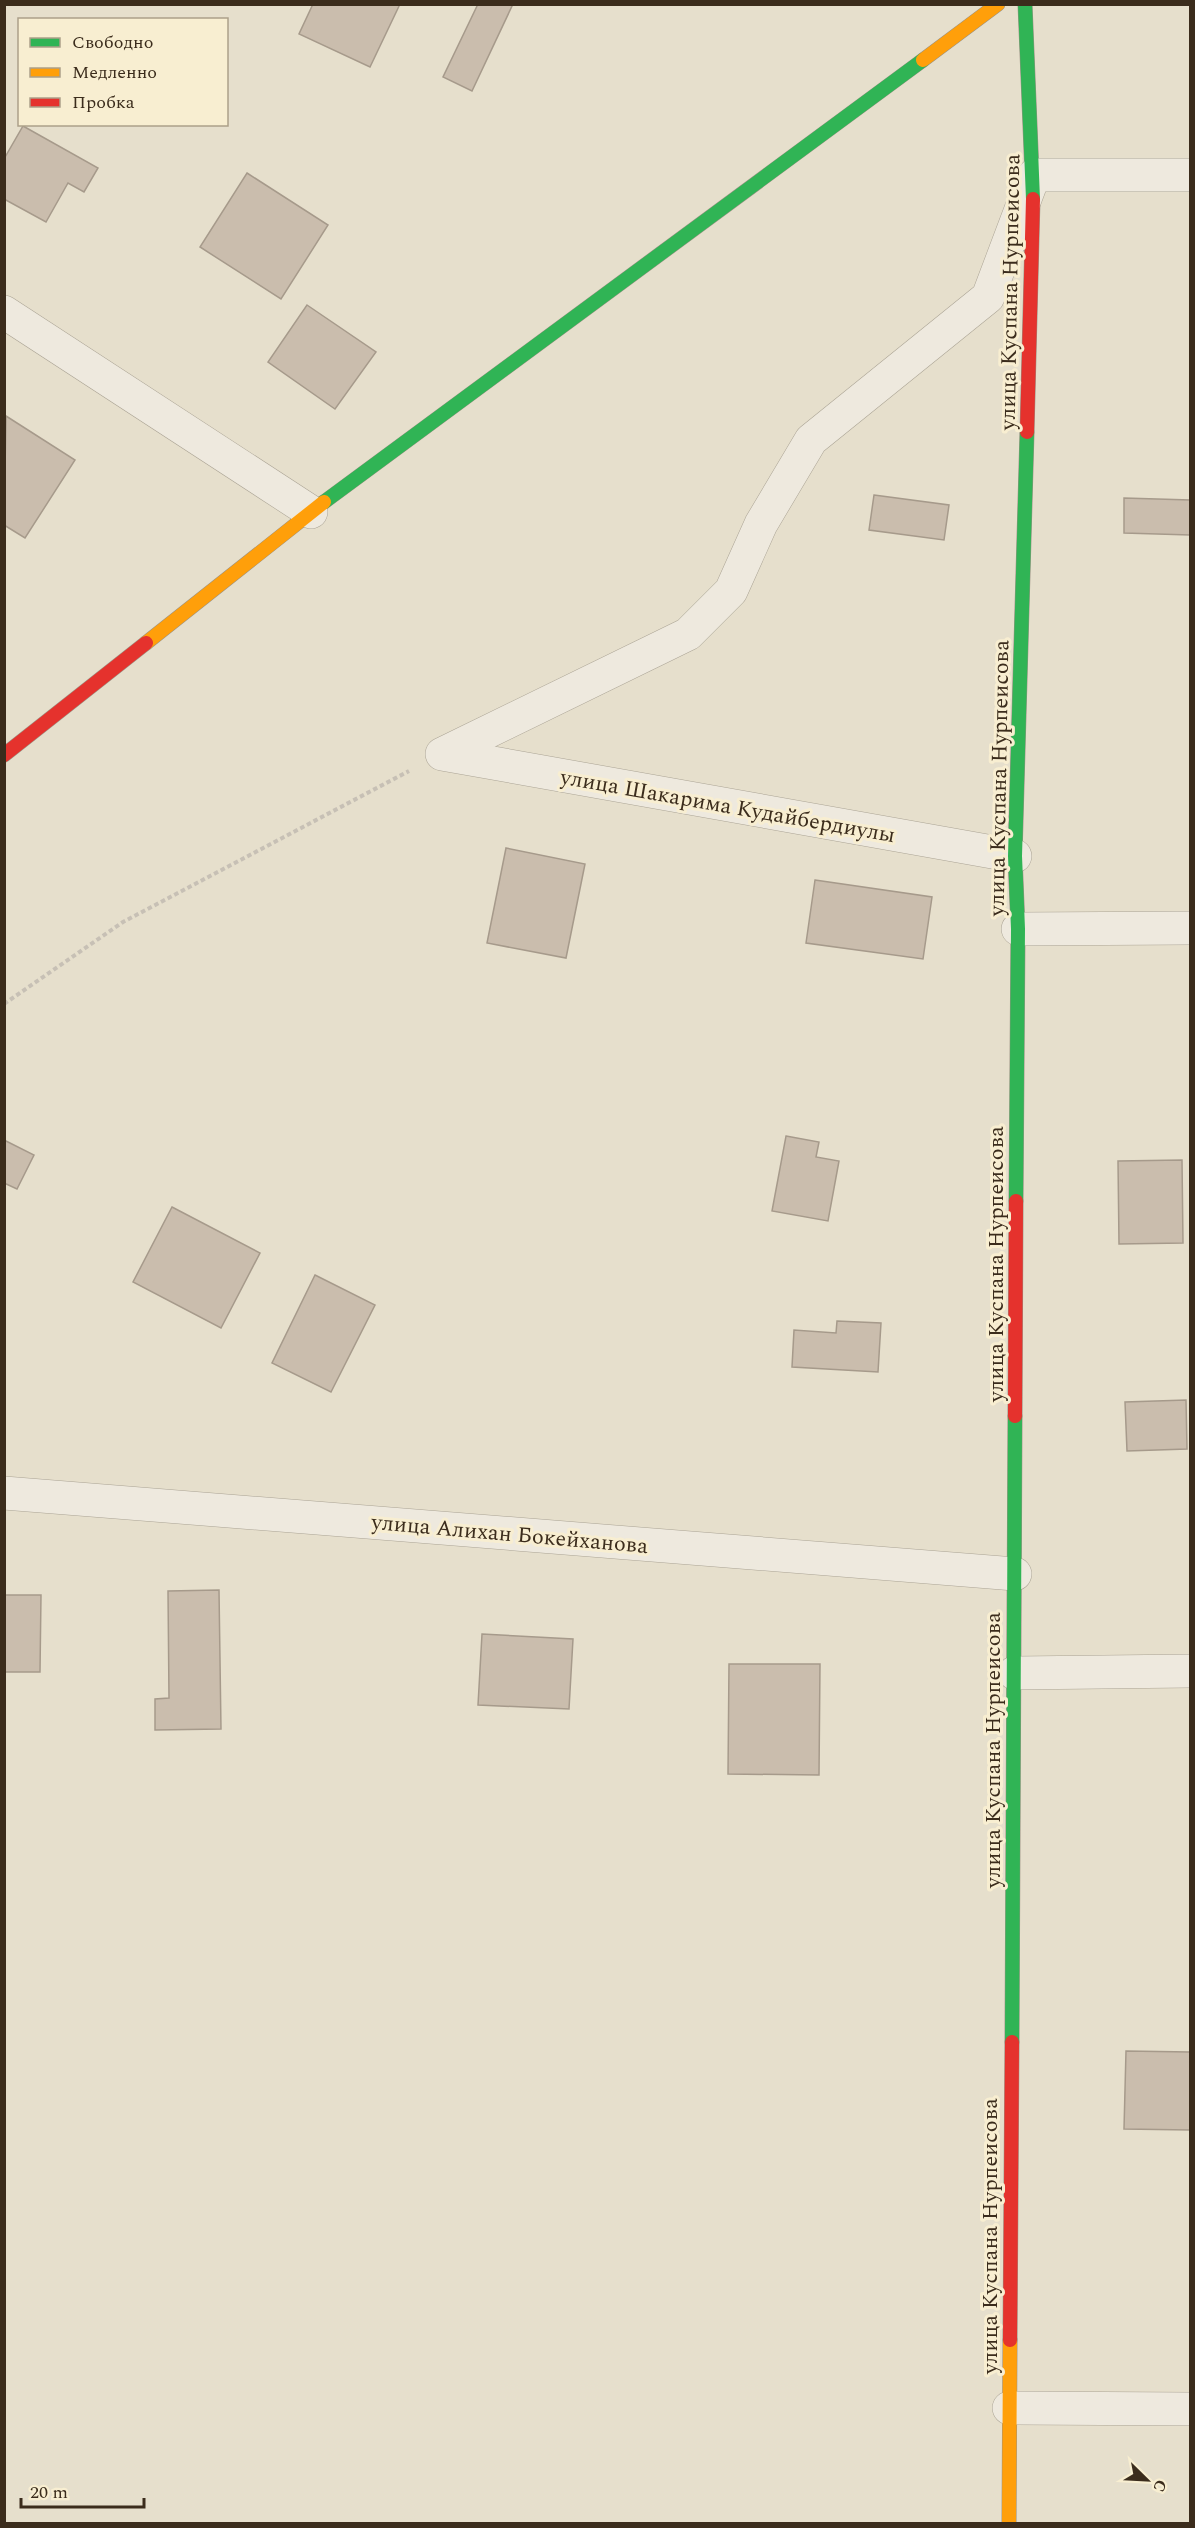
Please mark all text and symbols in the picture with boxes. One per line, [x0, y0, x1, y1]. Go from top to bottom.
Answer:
legend [18, 18, 228, 126]
text: Свободно [72, 29, 153, 56]
text: Медленно [72, 59, 157, 86]
text: Пробка [72, 89, 135, 116]
street label: улица Куспана Нурпеисова [992, 153, 1029, 431]
street label: улица Куспана Нурпеисова [981, 639, 1018, 917]
street label: улица Шакарима Кудайбердиулы [557, 761, 898, 852]
street label: улица Куспана Нурпеисова [980, 1126, 1013, 1403]
street label: улица Алихан Бокейханова [369, 1506, 650, 1563]
street label: улица Куспана Нурпеисова [977, 1612, 1010, 1889]
street label: улица Куспана Нурпеисова [974, 2098, 1007, 2375]
north arrow [1117, 2450, 1177, 2510]
scale bar [21, 2471, 144, 2509]
text: С [1147, 2476, 1173, 2496]
text: 20 m [30, 2479, 68, 2506]

